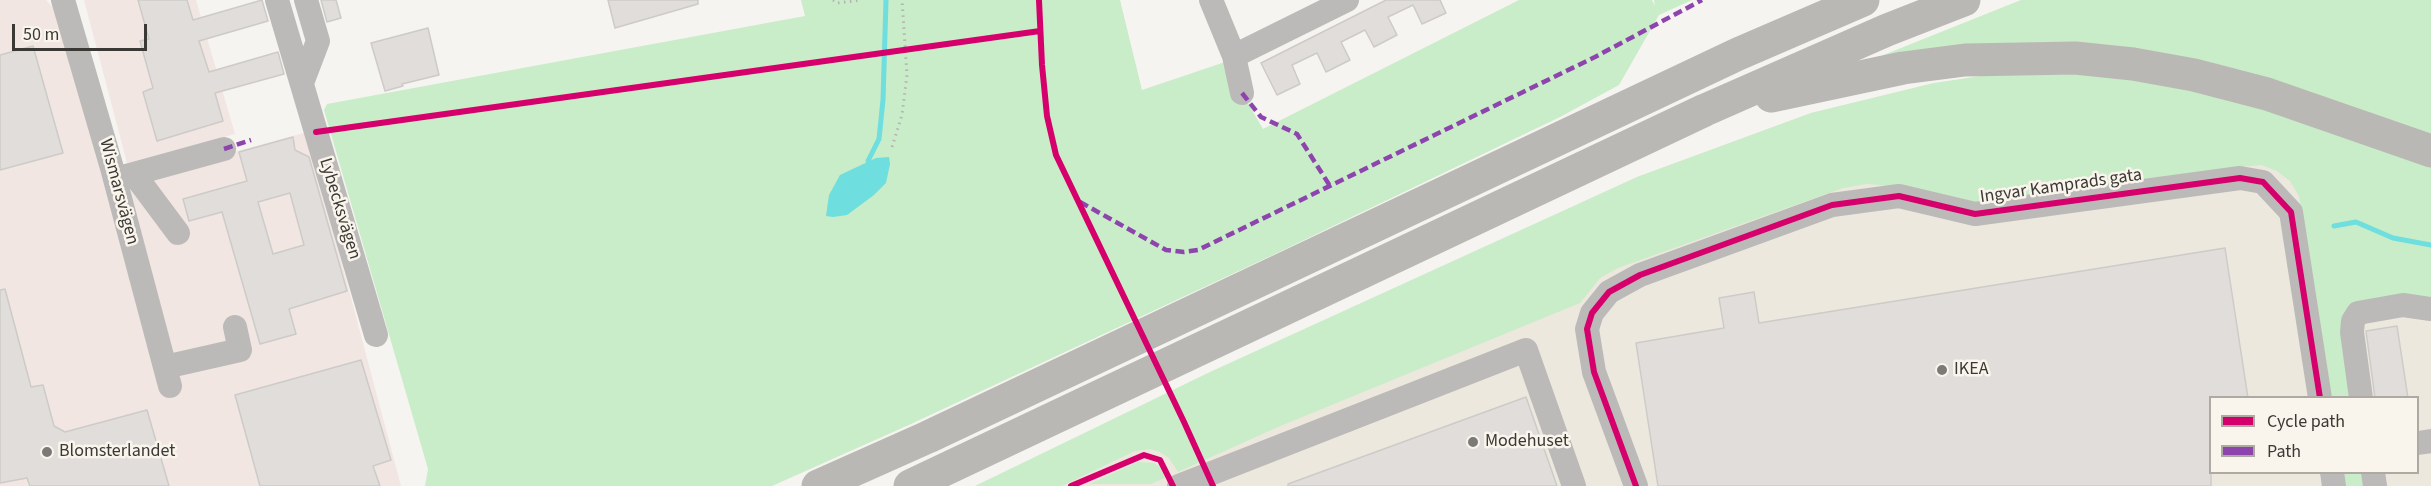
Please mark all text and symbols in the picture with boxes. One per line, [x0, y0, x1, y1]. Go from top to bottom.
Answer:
scale bar [15, 12, 150, 50]
text: 50 m [23, 22, 59, 47]
street label: Wismarsvägen [94, 137, 142, 247]
street label: Lybecksvägen [313, 156, 365, 262]
street label: Ingvar Kamprads gata [1979, 165, 2143, 209]
place label: IKEA [1954, 359, 1988, 381]
marker: IKEA [1935, 363, 1949, 377]
legend [2209, 396, 2419, 474]
text: Cycle path [2267, 409, 2345, 434]
place label: Modehuset [1485, 431, 1569, 453]
marker: Modehuset [1466, 435, 1480, 449]
text: Path [2267, 439, 2301, 464]
place label: Blomsterlandet [59, 441, 175, 463]
marker: Blomsterlandet [40, 445, 54, 459]

